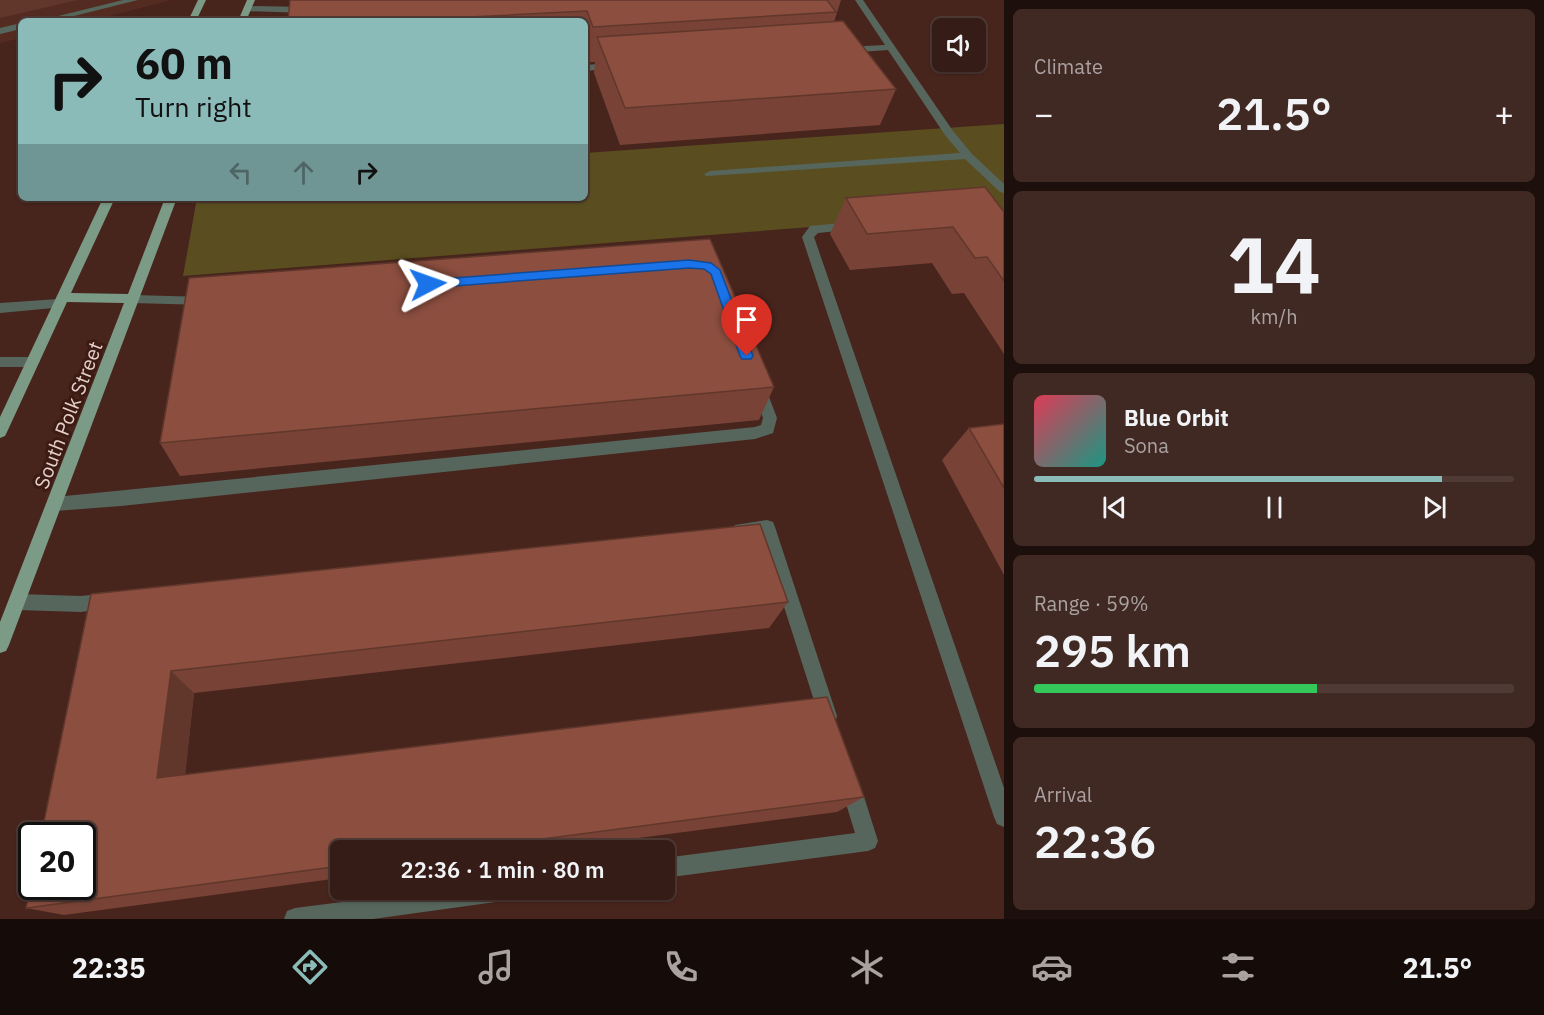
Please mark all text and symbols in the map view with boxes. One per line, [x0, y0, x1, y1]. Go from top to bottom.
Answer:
map controls [932, 18, 986, 72]
button: sound [932, 18, 986, 72]
text: 60 m [135, 36, 233, 91]
icon: right [36, 42, 114, 120]
text: Climate [1034, 53, 1103, 80]
text: 21.5° [1216, 84, 1332, 142]
text: Turn right [135, 89, 252, 124]
text: − [1034, 92, 1054, 135]
text: + [1494, 92, 1514, 135]
icon: left [224, 156, 257, 189]
icon: ahead [287, 156, 320, 189]
icon: right [350, 156, 383, 189]
text: 14 [1227, 213, 1321, 314]
position arrow [396, 252, 460, 316]
pin [721, 294, 772, 356]
icon: arrive [730, 303, 763, 336]
text: km/h [1250, 303, 1298, 330]
street label: South Polk Street [27, 337, 109, 493]
text: Blue Orbit [1124, 403, 1229, 432]
text: Sona [1124, 432, 1169, 459]
icon: previous [1098, 491, 1131, 524]
icon: pause [1258, 491, 1291, 524]
icon: next [1418, 491, 1451, 524]
text: Range · 59% [1034, 590, 1149, 617]
text: 295 km [1034, 621, 1191, 679]
text: Arrival [1034, 781, 1092, 808]
text: 22:36 [1034, 812, 1156, 870]
speed limit sign: 20 [18, 822, 96, 900]
text: 22:36 · 1 min · 80 m [401, 855, 605, 884]
icon: directions [289, 946, 331, 988]
icon: music [475, 946, 517, 988]
icon: phone [660, 946, 702, 988]
icon: climate [846, 946, 888, 988]
icon: car [1031, 946, 1073, 988]
icon: filters [1217, 946, 1259, 988]
text: 22:35 [72, 950, 146, 985]
text: 21.5° [1402, 950, 1472, 985]

